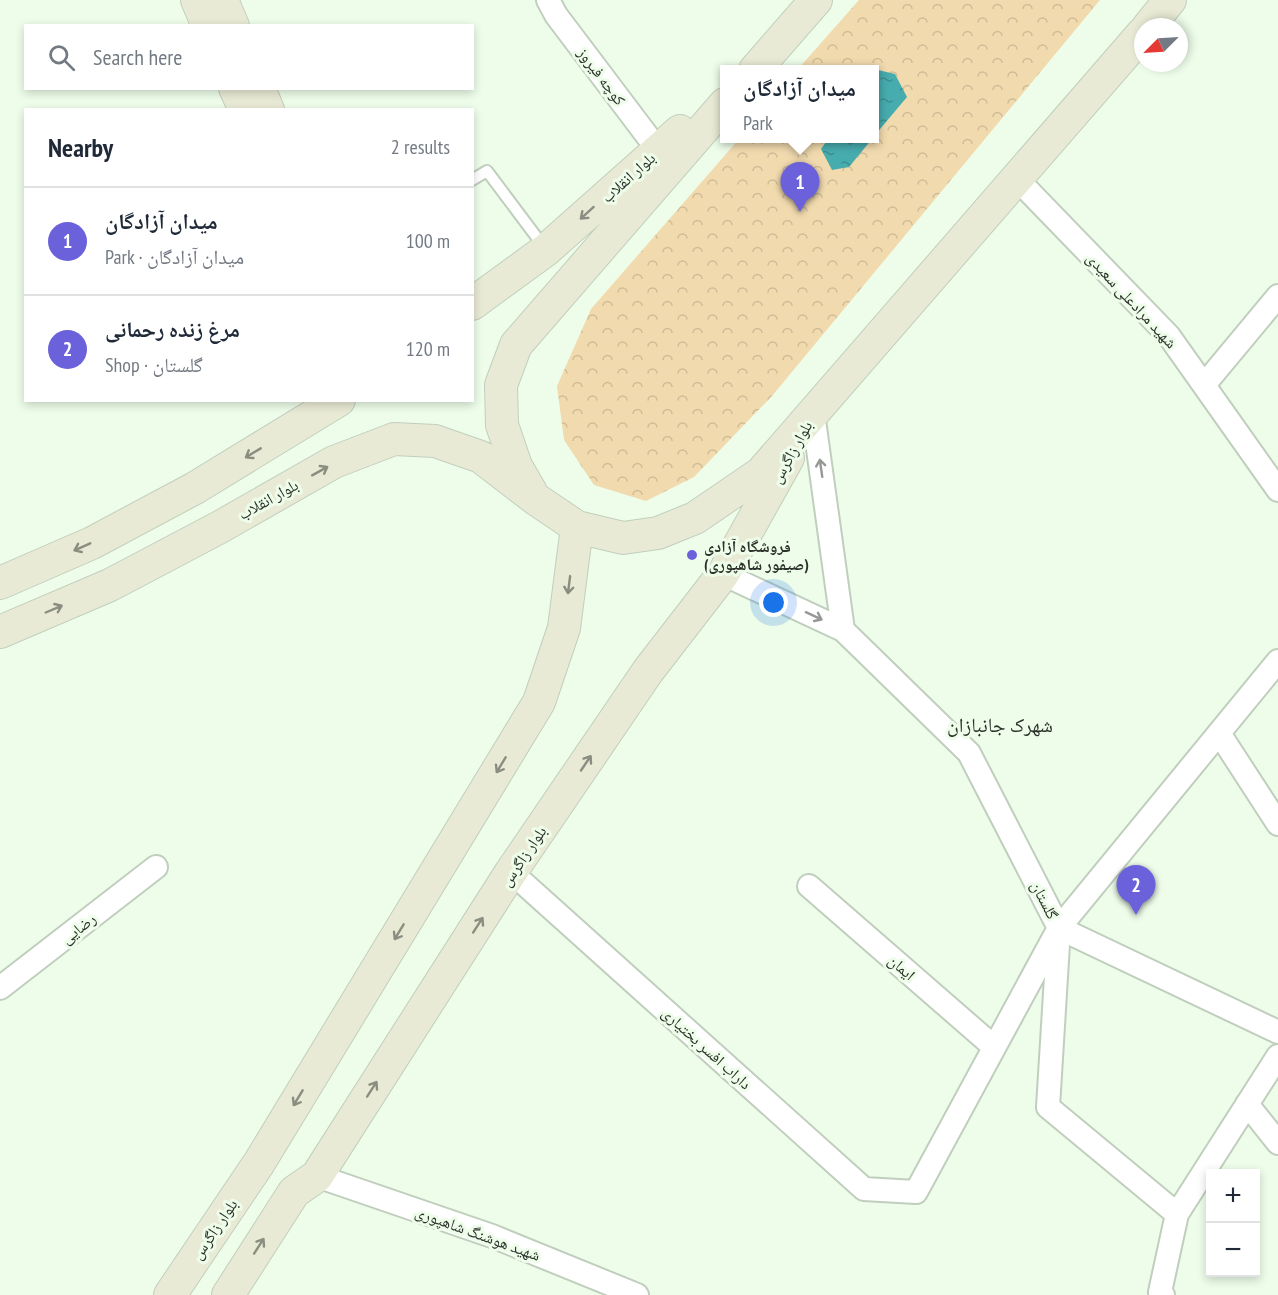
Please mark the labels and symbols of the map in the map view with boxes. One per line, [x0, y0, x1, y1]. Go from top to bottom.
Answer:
north arrow [1134, 18, 1188, 72]
street label: کوچه فیروز [573, 42, 631, 109]
street label: بلوار انقلاب [597, 148, 659, 206]
pin: 1 [780, 162, 820, 212]
one-way arrow [580, 206, 595, 220]
street label: شهید مرادعلی سعیدی [1082, 248, 1182, 353]
street label: بلوار زاگرس [766, 417, 817, 487]
one-way arrow [245, 447, 262, 459]
one-way arrow [815, 459, 826, 479]
one-way arrow [311, 464, 328, 476]
street label: بلوار انقلاب [234, 474, 302, 524]
place label: فروشگاه آزادی (صیفور شاهپوری) [704, 536, 809, 574]
one-way arrow [74, 542, 92, 553]
marker: فروشگاه آزادی (صیفور شاهپوری) [685, 548, 699, 562]
one-way arrow [564, 575, 575, 595]
your location [759, 588, 788, 617]
one-way arrow [44, 603, 62, 614]
one-way arrow [805, 611, 823, 623]
district label: شهرک جانبازان [947, 712, 1053, 738]
one-way arrow [580, 755, 592, 771]
one-way arrow [494, 756, 506, 773]
street label: بلوار زاگرس [496, 822, 551, 891]
pin: 2 [1116, 866, 1156, 915]
street label: گلستان [1026, 877, 1063, 923]
street label: رضایی [56, 908, 100, 949]
one-way arrow [472, 917, 484, 934]
one-way arrow [393, 923, 405, 940]
street label: ایمان [884, 950, 920, 985]
street label: داراب افسر بختیاری [657, 1002, 756, 1094]
one-way arrow [367, 1081, 379, 1098]
one-way arrow [291, 1089, 303, 1106]
street label: بلوار زاگرس [187, 1195, 242, 1264]
street label: شهید هوشنگ شاهپوری [412, 1201, 543, 1266]
one-way arrow [254, 1238, 266, 1255]

